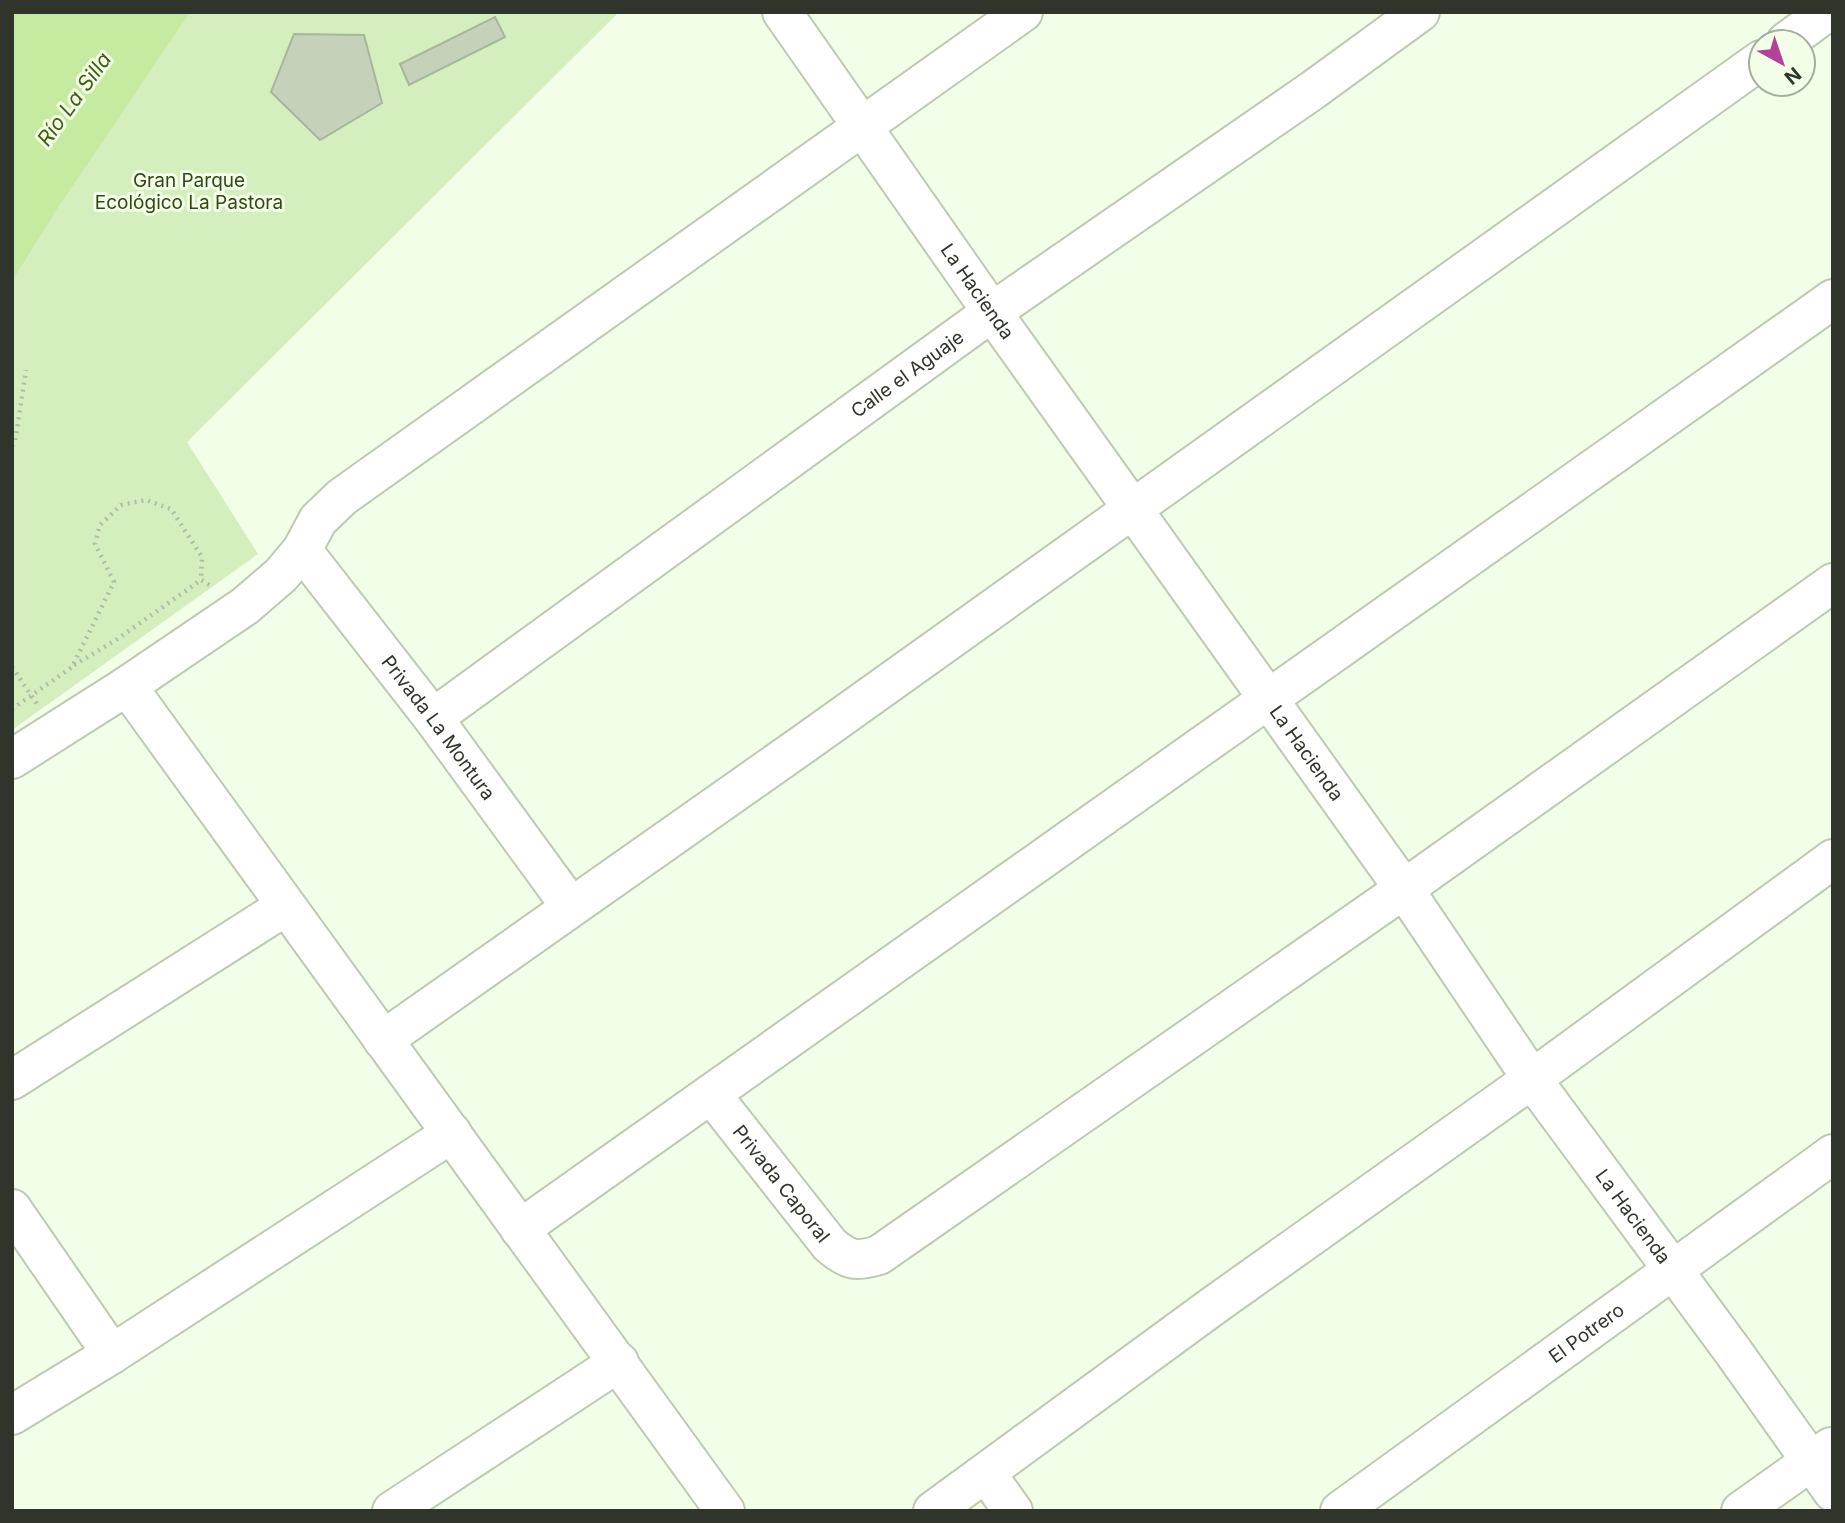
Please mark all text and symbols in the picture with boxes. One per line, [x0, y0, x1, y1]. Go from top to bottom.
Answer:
north arrow [1747, 28, 1817, 98]
water label: Río La Silla [32, 47, 116, 151]
text: N [1780, 62, 1806, 89]
park label: Gran Parque Ecológico La Pastora [95, 169, 283, 214]
street label: La Hacienda [936, 239, 1019, 344]
street label: Calle el Aguaje [846, 325, 968, 422]
street label: Privada La Montura [377, 651, 500, 804]
street label: La Hacienda [1265, 701, 1349, 805]
street label: Privada Caporal [728, 1120, 835, 1247]
street label: La Hacienda [1591, 1165, 1676, 1268]
street label: El Potrero [1544, 1298, 1628, 1368]

